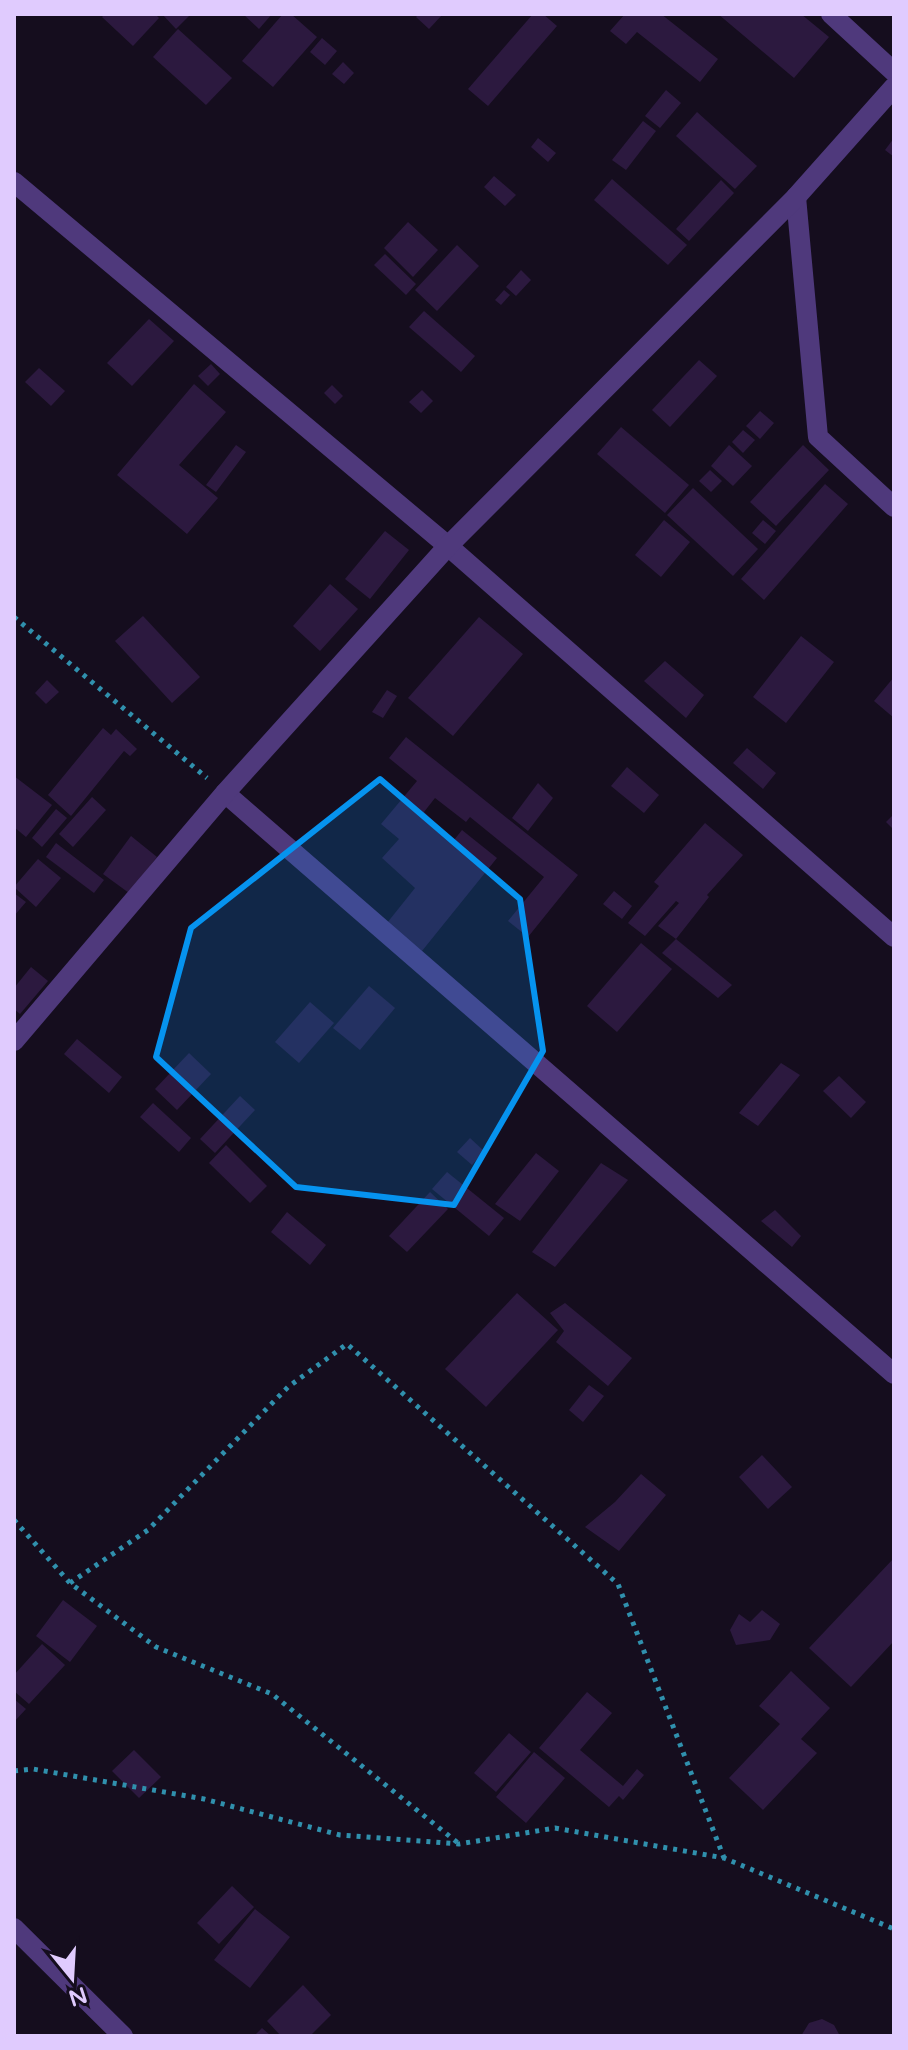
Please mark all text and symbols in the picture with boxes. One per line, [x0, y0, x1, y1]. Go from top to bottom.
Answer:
north arrow [32, 1938, 112, 2018]
text: N [65, 1981, 90, 2011]

